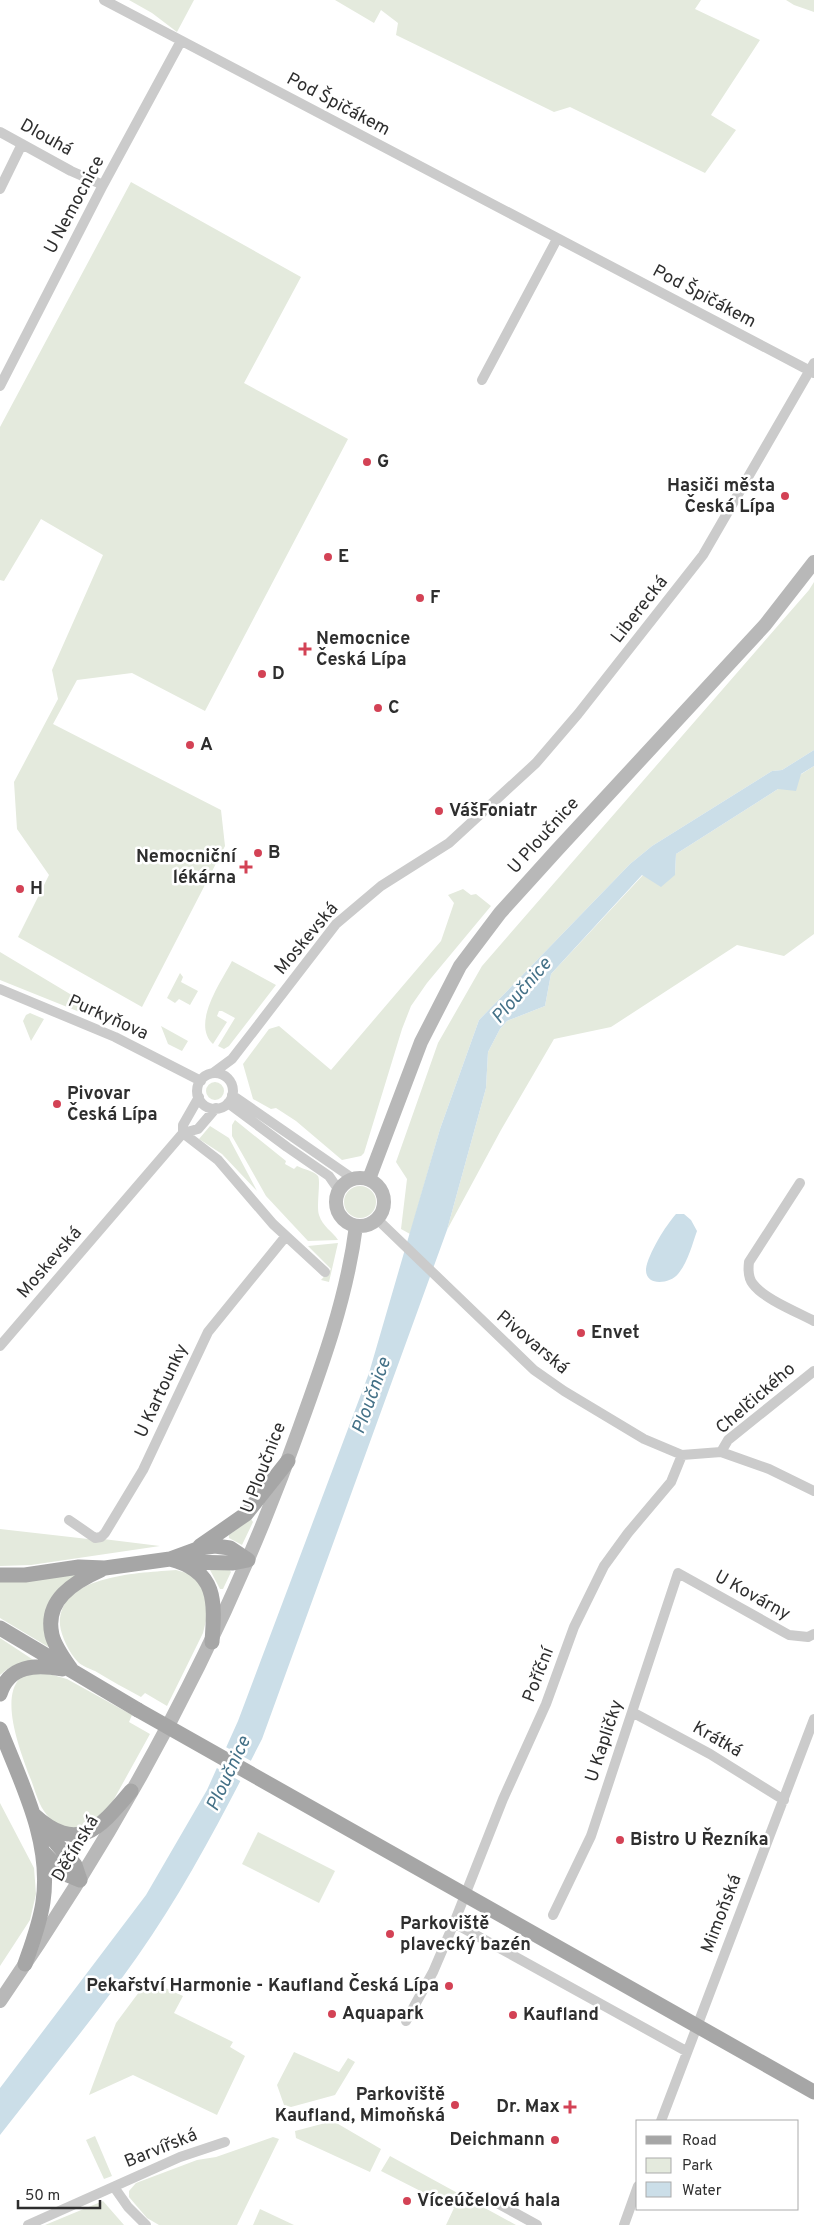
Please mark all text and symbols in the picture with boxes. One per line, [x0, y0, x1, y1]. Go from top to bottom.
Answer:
street label: Pod Špičákem [282, 66, 395, 142]
street label: Dlouhá [16, 114, 76, 162]
street label: U Nemocnice [40, 152, 110, 258]
street label: Pod Špičákem [648, 258, 761, 334]
place label: G [377, 451, 389, 474]
marker: G [361, 456, 373, 468]
place label: Hasiči města Česká Lípa [667, 475, 775, 519]
marker: Hasiči města Česká Lípa [779, 490, 791, 502]
place label: E [338, 546, 349, 569]
marker: E [322, 551, 334, 563]
street label: Liberecká [606, 572, 674, 648]
place label: F [430, 587, 440, 610]
marker: F [414, 592, 426, 604]
place label: Nemocnice Česká Lípa [316, 628, 410, 672]
marker: Nemocnice Česká Lípa [298, 642, 312, 656]
place label: D [272, 663, 285, 686]
marker: D [256, 668, 268, 680]
place label: C [388, 697, 400, 720]
marker: C [372, 702, 384, 714]
place label: A [200, 734, 213, 757]
marker: A [184, 739, 196, 751]
street label: U Ploučnice [503, 793, 585, 879]
place label: VášFoniatr [449, 800, 538, 823]
marker: VášFoniatr [433, 805, 445, 817]
place label: B [268, 842, 280, 865]
place label: Nemocniční lékárna [136, 846, 238, 890]
marker: B [252, 847, 264, 859]
marker: Nemocniční lékárna [240, 861, 252, 873]
place label: H [30, 878, 43, 901]
marker: H [14, 883, 26, 895]
street label: Moskevská [270, 898, 344, 980]
water label: Ploučnice [487, 953, 557, 1029]
street label: Purkyňova [64, 990, 152, 1046]
place label: Pivovar Česká Lípa [67, 1083, 158, 1127]
marker: Pivovar Česká Lípa [51, 1098, 63, 1110]
street label: Moskevská [13, 1222, 87, 1304]
street label: Pivovarská [491, 1306, 573, 1380]
place label: Envet [591, 1322, 639, 1345]
marker: Envet [575, 1327, 587, 1339]
street label: U Kartounky [130, 1340, 194, 1442]
water label: Ploučnice [347, 1354, 397, 1438]
street label: Chelčického [711, 1358, 801, 1440]
street label: U Ploučnice [236, 1419, 292, 1517]
street label: U Kovárny [710, 1566, 794, 1626]
street label: Poříční [518, 1643, 560, 1706]
street label: U Kapličky [581, 1697, 629, 1785]
street label: Krátká [688, 1717, 746, 1763]
water label: Ploučnice [201, 1733, 257, 1815]
street label: Děčínská [47, 1812, 105, 1886]
place label: Bistro U Řezníka [630, 1827, 769, 1852]
marker: Bistro U Řezníka [614, 1834, 626, 1846]
street label: Mimoňská [697, 1871, 747, 1957]
place label: Parkoviště plavecký bazén [400, 1913, 531, 1957]
marker: Parkoviště plavecký bazén [384, 1928, 396, 1940]
place label: Pekařství Harmonie - Kaufland Česká Lípa [86, 1973, 439, 1998]
marker: Pekařství Harmonie - Kaufland Česká Lípa [443, 1980, 455, 1992]
place label: Aquapark [342, 2003, 424, 2026]
place label: Kaufland [523, 2004, 599, 2027]
marker: Aquapark [326, 2008, 338, 2020]
marker: Kaufland [507, 2009, 519, 2021]
place label: Parkoviště Kaufland, Mimoňská [275, 2084, 445, 2128]
place label: Dr. Max [496, 2096, 560, 2119]
marker: Parkoviště Kaufland, Mimoňská [449, 2099, 461, 2111]
marker: Dr. Max [564, 2101, 576, 2113]
legend [636, 2120, 799, 2210]
street label: Barvířská [121, 2124, 201, 2174]
place label: Deichmann [450, 2129, 545, 2152]
text: Road [682, 2132, 717, 2151]
marker: Deichmann [549, 2134, 561, 2146]
text: Park [682, 2157, 713, 2176]
scale bar [18, 2178, 100, 2210]
text: Water [682, 2182, 722, 2201]
text: 50 m [25, 2187, 60, 2206]
place label: Víceúčelová hala [417, 2190, 560, 2213]
marker: Víceúčelová hala [401, 2195, 413, 2207]

